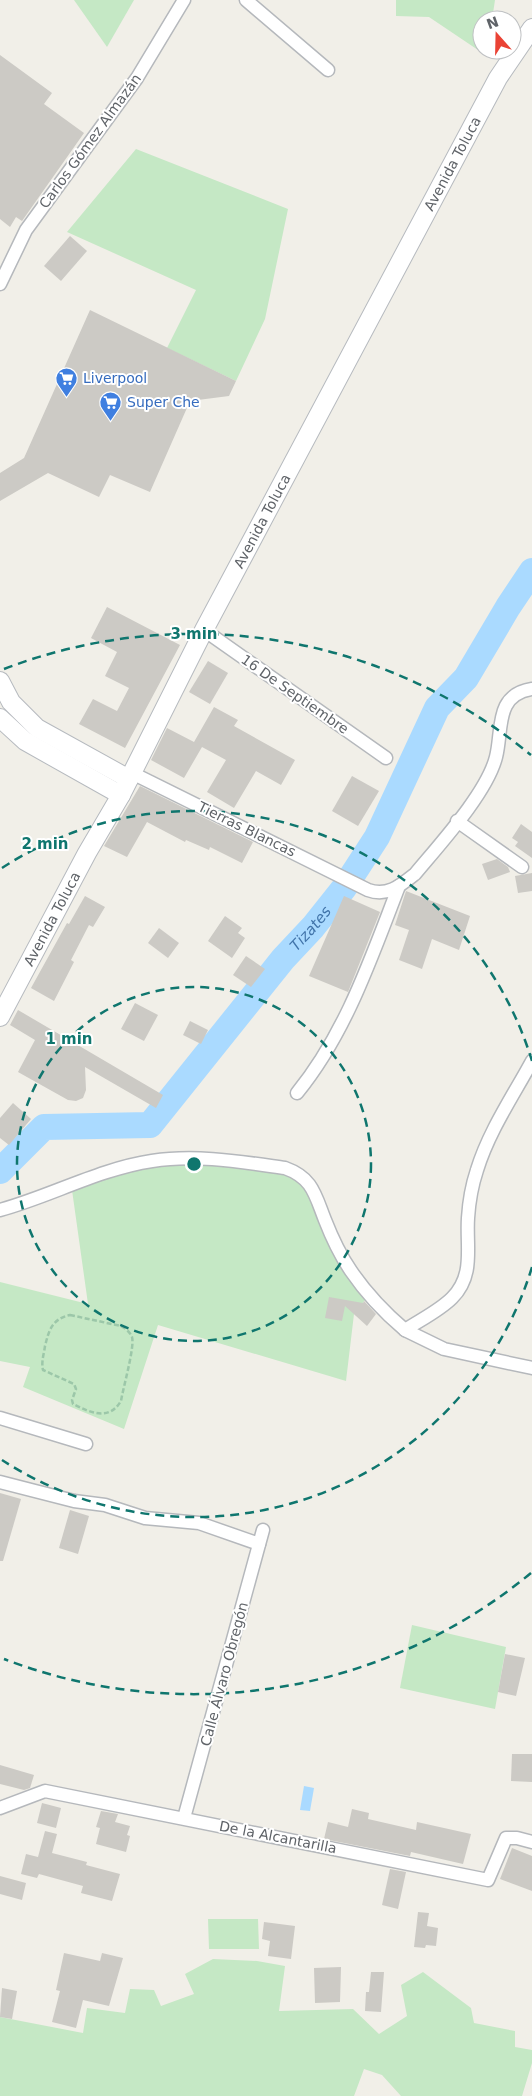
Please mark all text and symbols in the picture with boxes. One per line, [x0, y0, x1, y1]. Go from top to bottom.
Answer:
north arrow [472, 10, 522, 60]
text: N [484, 13, 501, 32]
street label: Carlos Gómez Almazán [36, 71, 144, 211]
street label: Avenida Toluca [421, 114, 484, 213]
supermarket icon: Liverpool [55, 366, 79, 397]
place label: Liverpool [83, 370, 147, 386]
supermarket icon: Super Che [99, 390, 123, 421]
place label: Super Che [127, 394, 200, 410]
street label: Avenida Toluca [230, 471, 294, 571]
text: 3 min [170, 625, 218, 643]
street label: 16 De Septiembre [238, 651, 352, 737]
street label: Tierras Blancas [195, 798, 298, 860]
text: 2 min [21, 835, 69, 853]
street label: Avenida Toluca [21, 869, 84, 969]
water label: Tizates [286, 903, 335, 955]
text: 1 min [45, 1030, 93, 1048]
centre of rings [185, 1155, 203, 1173]
street label: Calle Álvaro Obregón [197, 1600, 251, 1748]
street label: De la Alcantarilla [218, 1818, 338, 1856]

